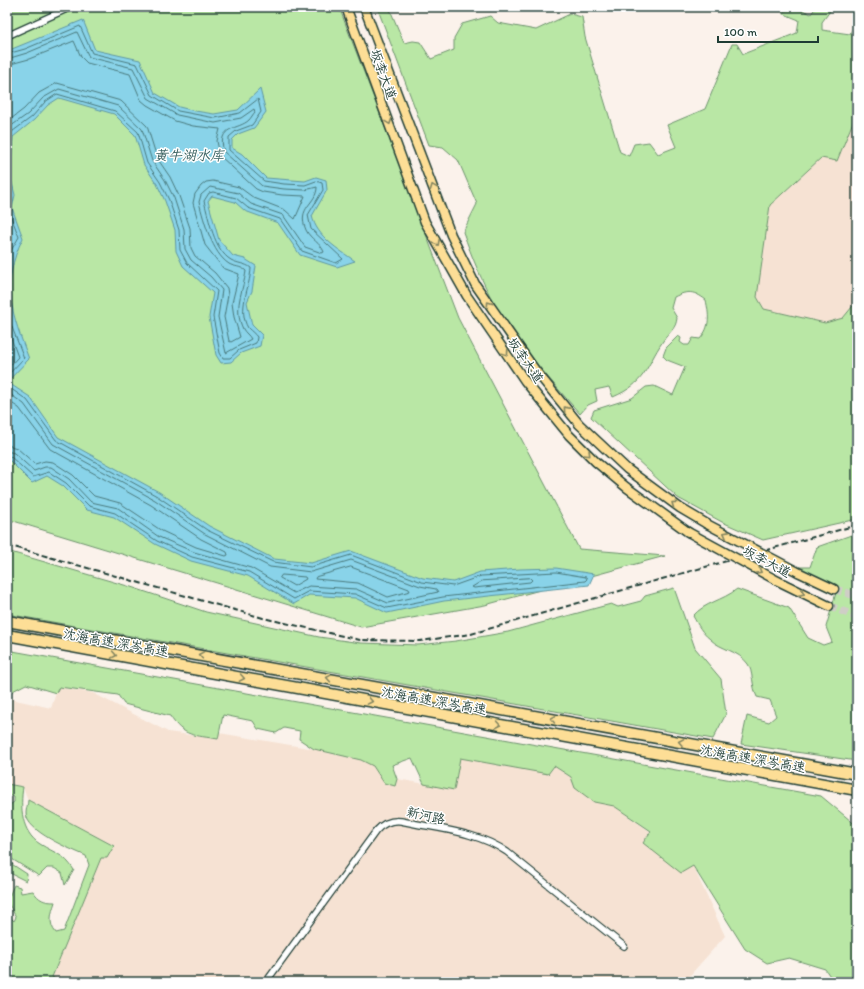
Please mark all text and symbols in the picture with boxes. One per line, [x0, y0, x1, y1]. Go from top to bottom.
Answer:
scale bar [718, 18, 818, 44]
text: 100 m [724, 25, 757, 39]
street label: 坂李大道 [368, 47, 399, 101]
one-way arrow [384, 119, 392, 126]
water label: 黄牛湖水库 [154, 147, 225, 164]
one-way arrow [429, 184, 437, 191]
one-way arrow [433, 239, 440, 246]
one-way arrow [486, 301, 494, 308]
street label: 坂李大道 [505, 335, 547, 386]
one-way arrow [501, 349, 509, 356]
one-way arrow [564, 406, 571, 413]
one-way arrow [583, 449, 591, 457]
one-way arrow [671, 502, 678, 509]
one-way arrow [723, 532, 730, 539]
street label: 坂李大道 [740, 543, 793, 580]
one-way arrow [755, 566, 762, 573]
one-way arrow [798, 589, 806, 596]
street label: 沈海高速 深岑高速 [62, 626, 170, 659]
one-way arrow [111, 650, 117, 659]
one-way arrow [197, 652, 204, 660]
one-way arrow [239, 673, 245, 682]
one-way arrow [325, 674, 332, 683]
street label: 沈海高速 深岑高速 [380, 684, 488, 717]
one-way arrow [367, 697, 373, 705]
one-way arrow [550, 715, 556, 723]
one-way arrow [495, 720, 501, 728]
one-way arrow [678, 738, 684, 747]
street label: 沈海高速 深岑高速 [699, 742, 807, 775]
street label: 新河路 [405, 804, 447, 827]

